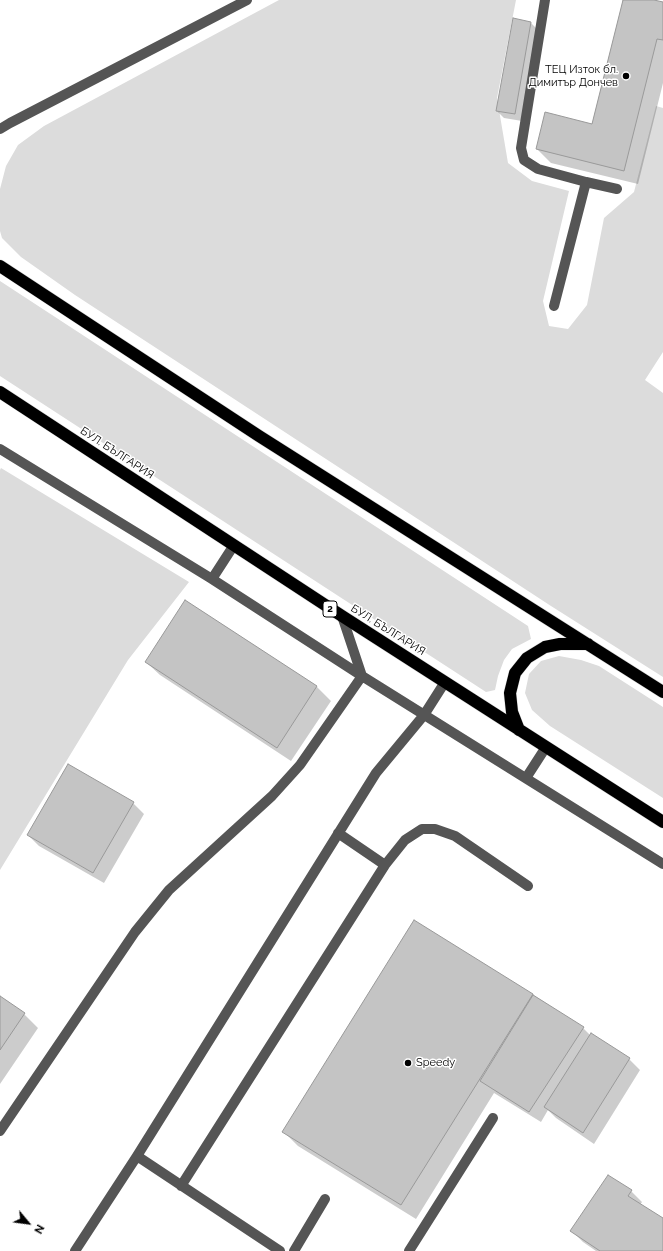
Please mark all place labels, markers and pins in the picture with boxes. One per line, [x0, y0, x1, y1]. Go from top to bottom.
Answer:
place label: ТЕЦ Изток бл. Димитър Дончев [528, 63, 618, 89]
marker: ТЕЦ Изток бл. Димитър Дончев [621, 71, 631, 81]
place label: Speedy [416, 1056, 455, 1070]
marker: Speedy [403, 1058, 413, 1068]

